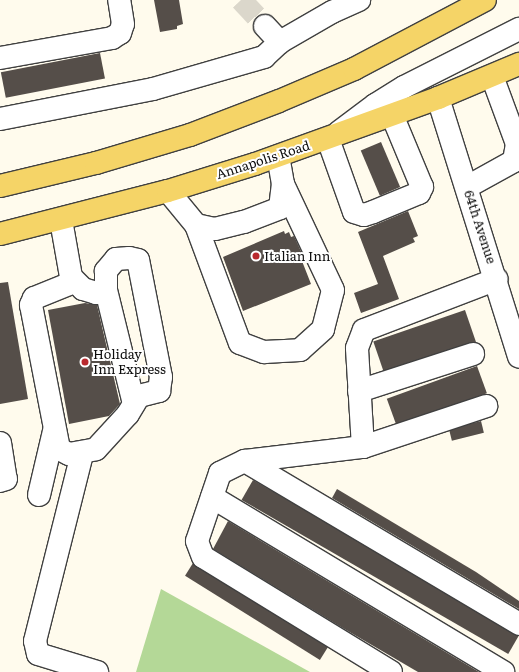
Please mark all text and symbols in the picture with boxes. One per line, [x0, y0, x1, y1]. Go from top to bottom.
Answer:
street label: Annapolis Road [214, 138, 312, 182]
street label: 64th Avenue [461, 188, 499, 266]
place label: Italian Inn [264, 248, 330, 264]
marker: Italian Inn [251, 251, 261, 261]
place label: Holiday Inn Express [93, 347, 166, 378]
marker: Holiday Inn Express [80, 357, 90, 367]

